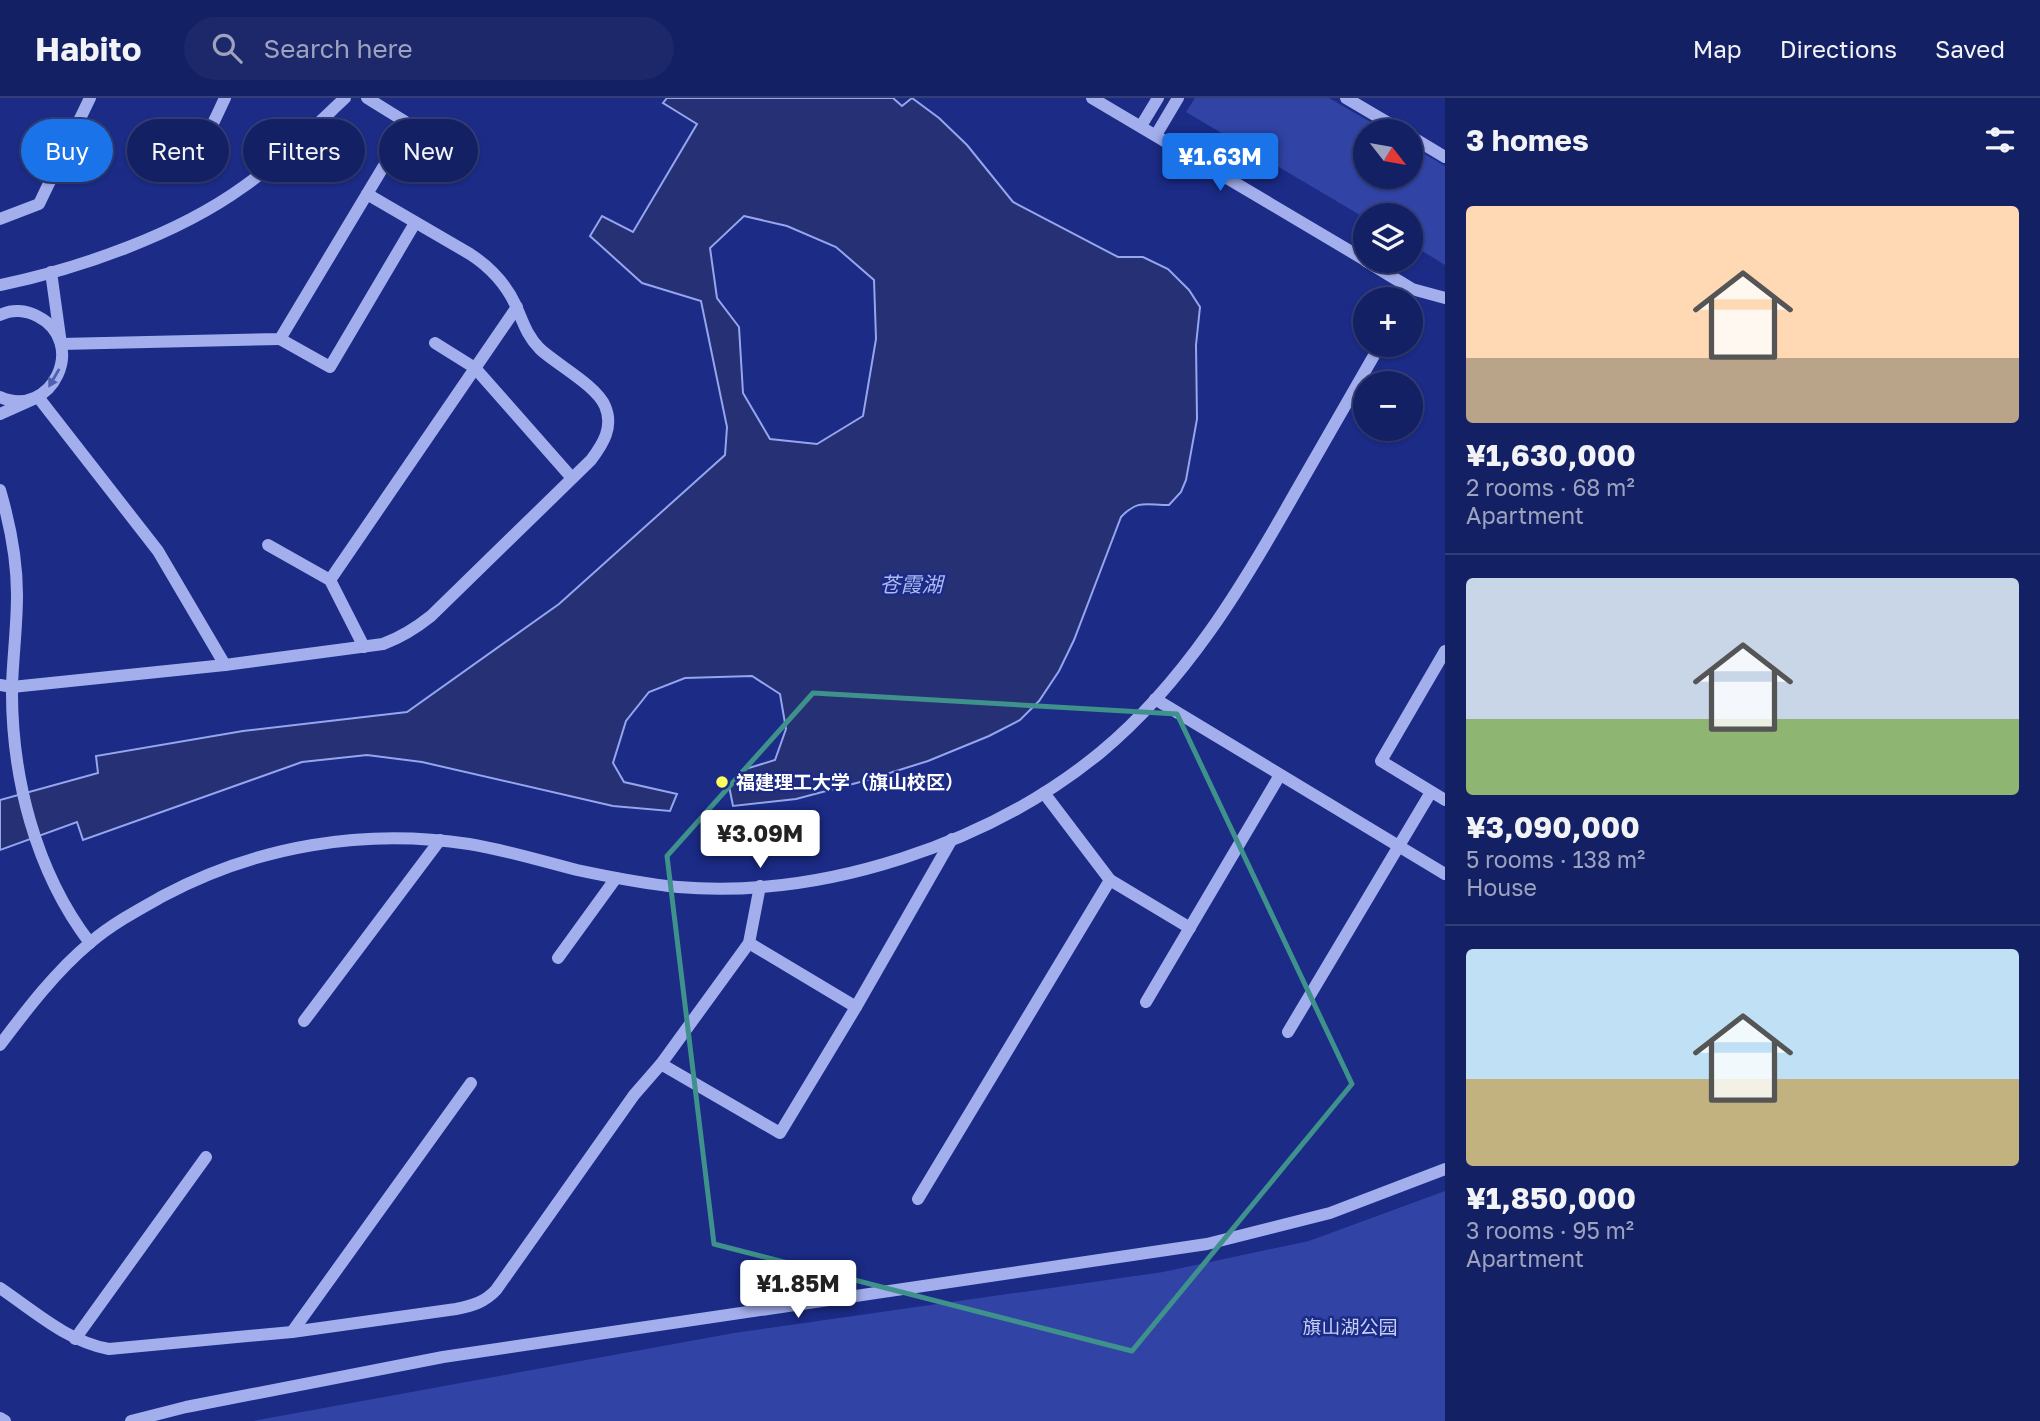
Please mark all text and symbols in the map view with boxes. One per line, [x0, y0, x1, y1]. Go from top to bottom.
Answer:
search box [184, 17, 674, 80]
text: Habito [35, 29, 142, 68]
icon: search [208, 29, 246, 67]
text: Search here [264, 33, 413, 64]
text: Map [1693, 34, 1742, 63]
text: Directions [1780, 34, 1897, 63]
text: Saved [1935, 34, 2005, 63]
chip: Buy [21, 119, 113, 182]
chip: Rent [127, 119, 229, 182]
chip: Filters [243, 119, 365, 182]
chip: New [379, 119, 478, 182]
north arrow [1353, 119, 1423, 189]
map controls [1353, 119, 1423, 441]
icon: filters [1981, 121, 2019, 159]
text: 3 homes [1466, 122, 1589, 158]
pin: ¥1.63M [1163, 134, 1277, 193]
text: ¥1.63M [1178, 142, 1262, 170]
button: layers [1353, 203, 1423, 273]
icon: home [1680, 252, 1806, 378]
button: + [1353, 287, 1423, 357]
one-way arrow [48, 369, 60, 388]
button: − [1353, 371, 1423, 441]
text: ¥1,630,000 [1466, 437, 1636, 473]
text: 2 rooms · 68 m² [1466, 473, 1635, 501]
text: Apartment [1466, 501, 1584, 529]
water label: 苍霞湖 [880, 571, 945, 597]
icon: home [1680, 624, 1806, 750]
place label: 福建理工大学（旗山校区） [736, 770, 964, 793]
marker: 福建理工大学（旗山校区） [714, 774, 730, 790]
text: ¥3,090,000 [1466, 809, 1640, 845]
pin: ¥3.09M [703, 810, 817, 870]
text: ¥3.09M [717, 819, 803, 847]
text: 5 rooms · 138 m² [1466, 845, 1645, 873]
text: House [1466, 873, 1537, 901]
icon: home [1680, 995, 1806, 1121]
text: ¥1,850,000 [1466, 1180, 1636, 1216]
text: 3 rooms · 95 m² [1466, 1216, 1634, 1244]
text: Apartment [1466, 1244, 1584, 1272]
pin: ¥1.85M [741, 1260, 855, 1320]
text: ¥1.85M [756, 1269, 840, 1297]
park label: 旗山湖公园 [1302, 1315, 1398, 1338]

